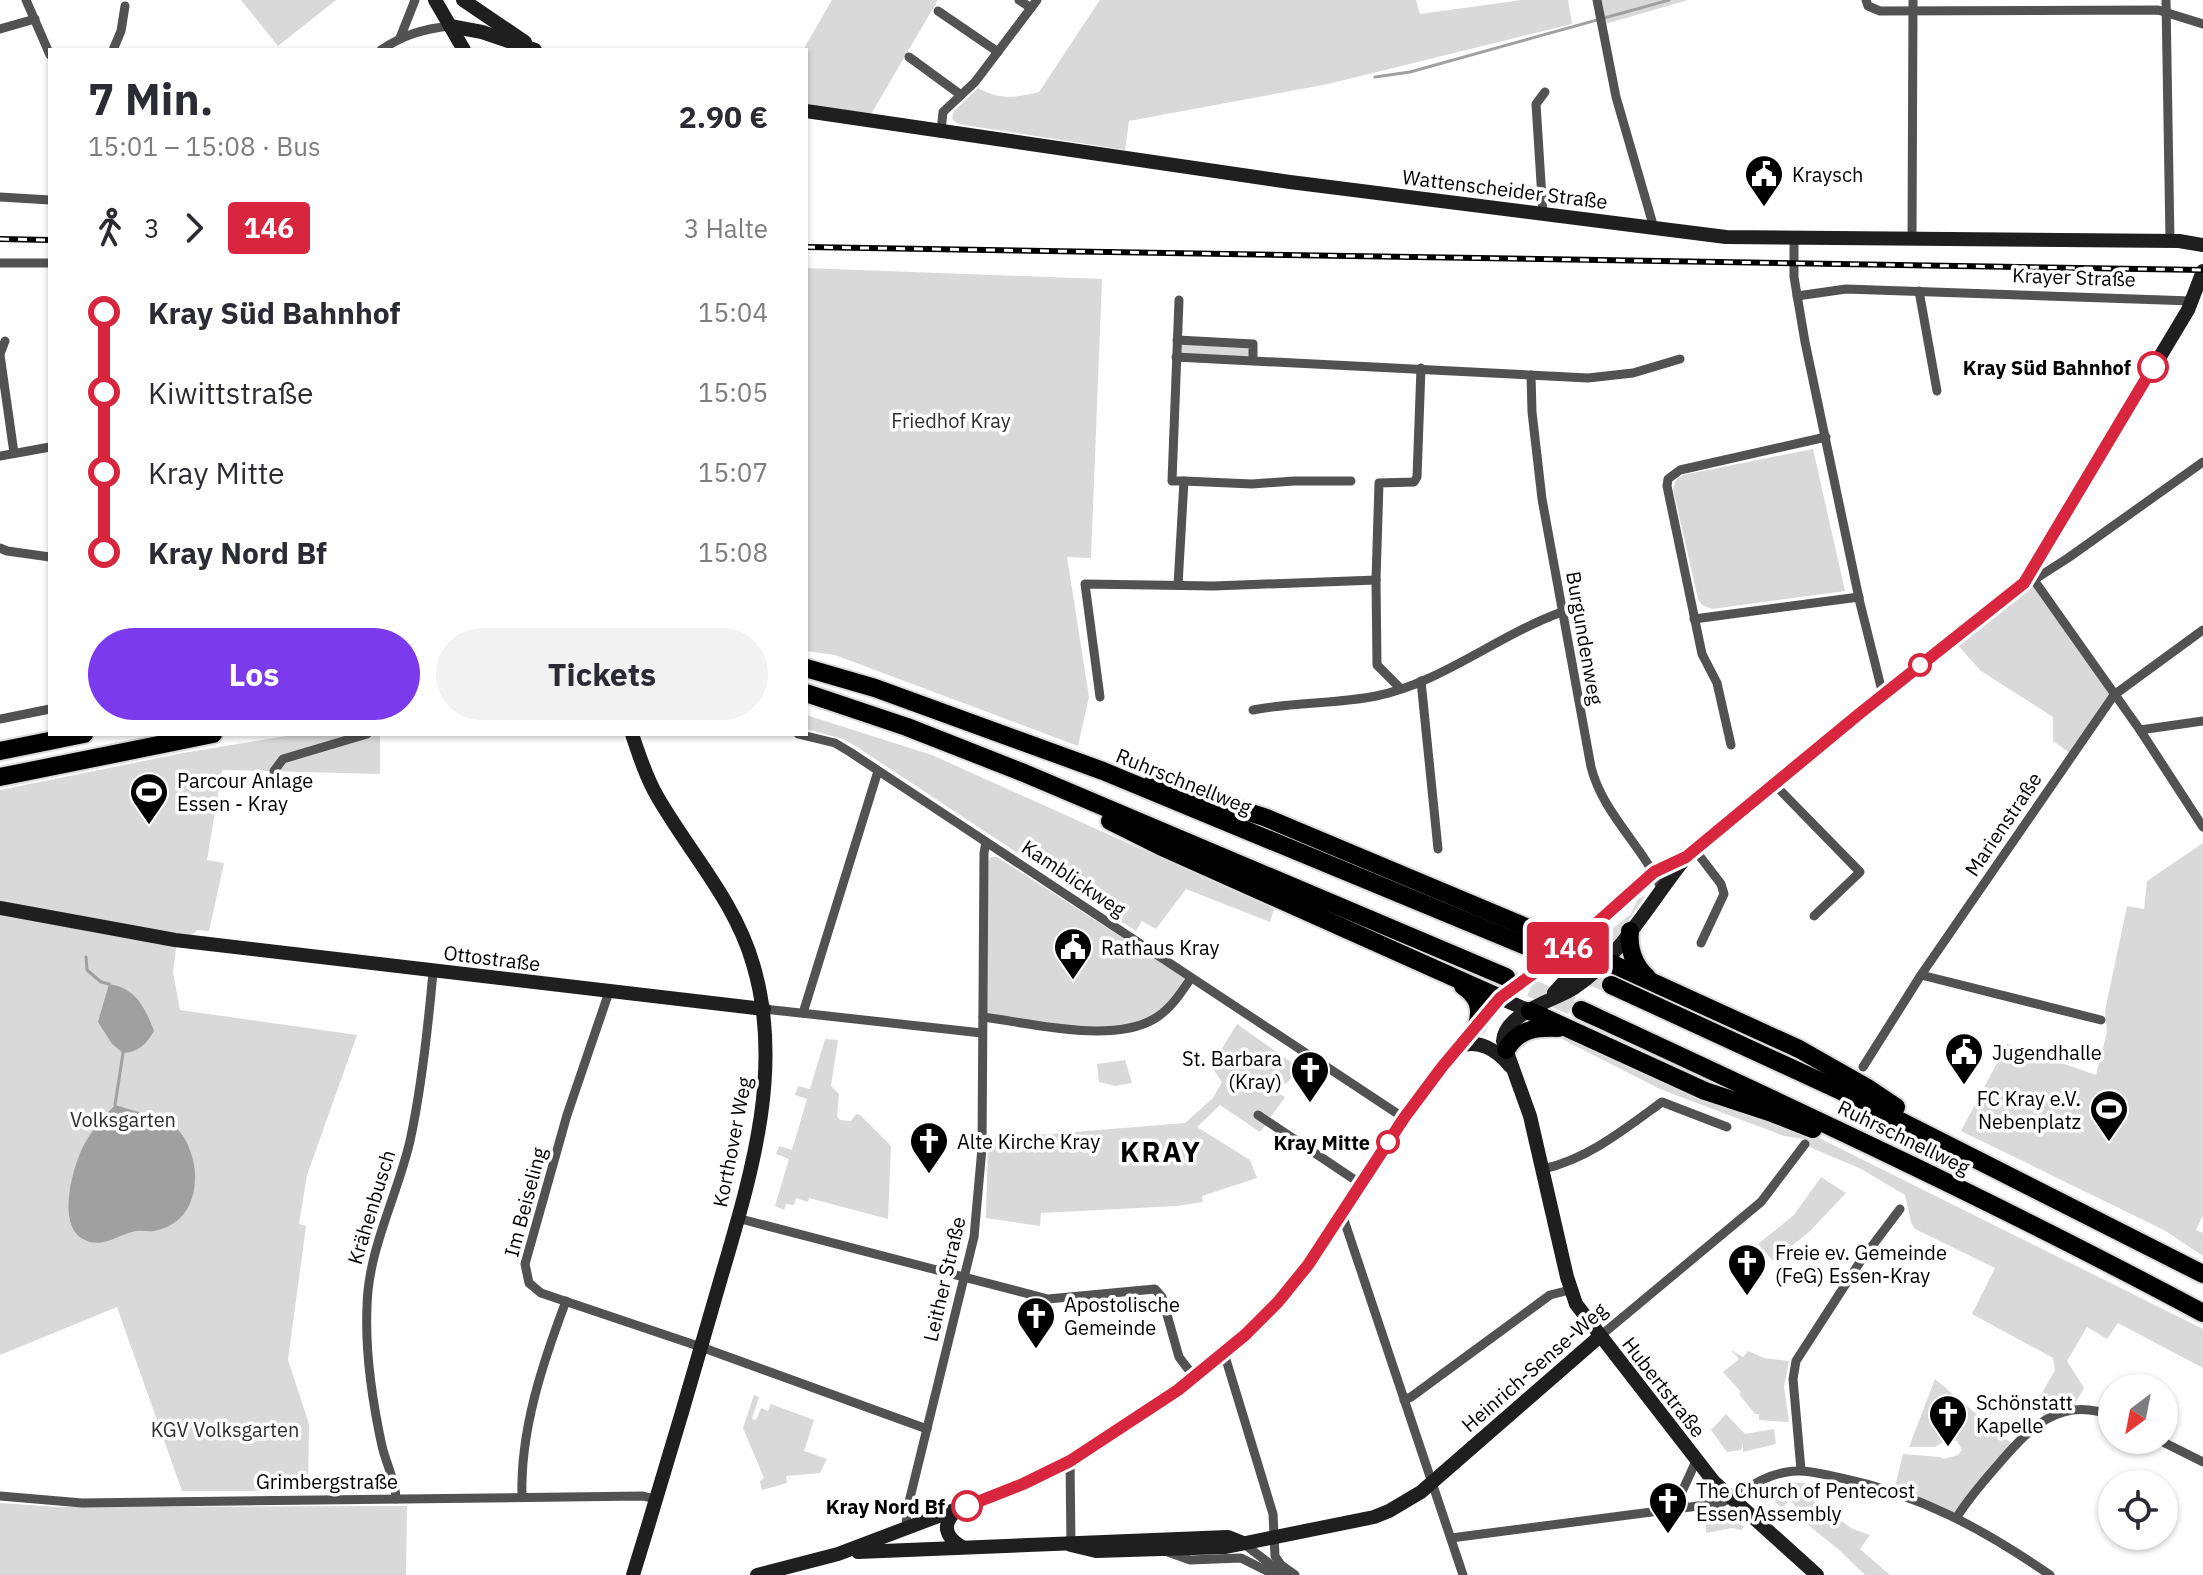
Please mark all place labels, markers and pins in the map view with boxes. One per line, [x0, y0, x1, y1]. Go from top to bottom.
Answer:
public building icon: Kraysch [1743, 153, 1785, 208]
place label: Kraysch [1792, 161, 1863, 188]
marker: Kray Süd Bahnhof [2138, 352, 2168, 382]
place label: Kray Süd Bahnhof [1963, 354, 2131, 381]
unlabelled marker [1909, 654, 1931, 676]
place label: Parcour Anlage Essen - Kray [177, 767, 313, 817]
sports icon: Parcour Anlage Essen - Kray [128, 771, 170, 826]
public building icon: Rathaus Kray [1052, 926, 1094, 981]
place label: Rathaus Kray [1101, 934, 1219, 961]
public building icon: Jugendhalle [1943, 1031, 1985, 1086]
place label: Jugendhalle [1992, 1039, 2102, 1066]
place label: St. Barbara (Kray) [1182, 1045, 1282, 1095]
church icon: St. Barbara (Kray) [1289, 1049, 1331, 1104]
place label: FC Kray e.V. Nebenplatz [1977, 1085, 2081, 1135]
sports icon: FC Kray e.V. Nebenplatz [2088, 1088, 2130, 1143]
church icon: Alte Kirche Kray [908, 1120, 950, 1175]
place label: Alte Kirche Kray [957, 1128, 1100, 1155]
place label: Kray Mitte [1273, 1129, 1370, 1156]
marker: Kray Mitte [1377, 1131, 1399, 1153]
place label: Freie ev. Gemeinde (FeG) Essen-Kray [1775, 1239, 1947, 1289]
church icon: Freie ev. Gemeinde (FeG) Essen-Kray [1726, 1242, 1768, 1297]
place label: Apostolische Gemeinde [1064, 1291, 1180, 1341]
church icon: Apostolische Gemeinde [1015, 1295, 1057, 1350]
place label: Schönstatt Kapelle [1976, 1389, 2073, 1439]
church icon: Schönstatt Kapelle [1927, 1393, 1969, 1448]
place label: The Church of Pentecost Essen Assembly [1696, 1477, 1915, 1527]
church icon: The Church of Pentecost Essen Assembly [1647, 1480, 1689, 1535]
marker: Kray Nord Bf [952, 1491, 982, 1521]
place label: Kray Nord Bf [826, 1493, 945, 1520]

